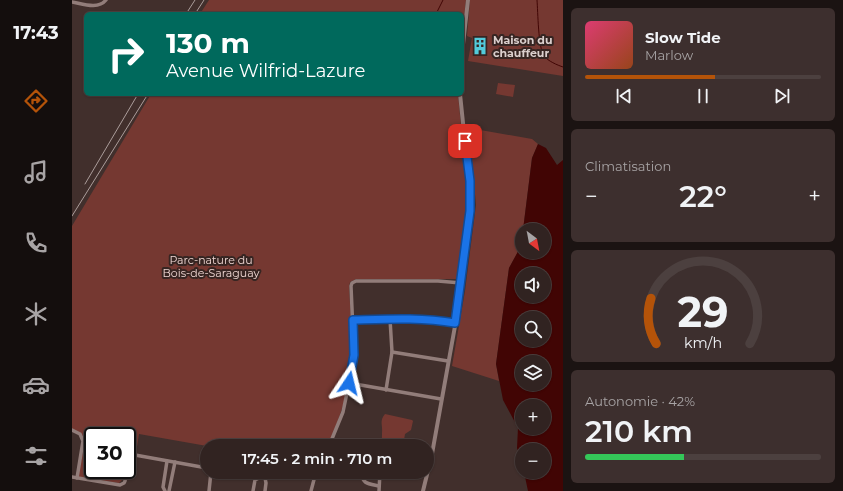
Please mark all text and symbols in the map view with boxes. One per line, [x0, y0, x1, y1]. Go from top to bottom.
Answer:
text: 17:43 [13, 22, 59, 44]
text: 130 m [166, 26, 250, 60]
icon: right [100, 28, 152, 80]
text: Slow Tide [645, 28, 721, 47]
place label: Maison du chauffeur [493, 33, 553, 60]
building icon: Maison du chauffeur [470, 36, 490, 56]
text: Marlow [645, 47, 693, 63]
text: Avenue Wilfrid-Lazure [166, 60, 366, 82]
icon: previous [613, 85, 635, 107]
icon: pause [692, 85, 714, 107]
icon: next [771, 85, 793, 107]
icon: directions [22, 87, 50, 115]
pin [448, 124, 482, 158]
icon: arrive [454, 130, 476, 152]
icon: music [22, 158, 50, 186]
text: Climatisation [585, 158, 671, 174]
text: 22° [679, 178, 727, 215]
text: − [585, 183, 598, 210]
text: + [808, 183, 821, 210]
north arrow [515, 223, 551, 259]
map controls [515, 223, 551, 479]
icon: phone [22, 229, 50, 257]
park label: Parc-nature du Bois-de-Saraguay [163, 253, 259, 280]
button: sound [515, 267, 551, 303]
text: 29 [677, 287, 729, 337]
icon: climate [22, 300, 50, 328]
button: search [515, 311, 551, 347]
text: km/h [684, 333, 722, 351]
button: layers [515, 355, 551, 391]
position arrow [328, 362, 370, 404]
icon: car [22, 371, 50, 399]
text: Autonomie · 42% [585, 393, 695, 409]
button: + [515, 399, 551, 435]
text: 210 km [585, 413, 693, 450]
speed limit sign: 30 [84, 427, 136, 479]
icon: filters [22, 442, 50, 470]
button: − [515, 443, 551, 479]
text: 17:45 · 2 min · 710 m [242, 449, 392, 468]

